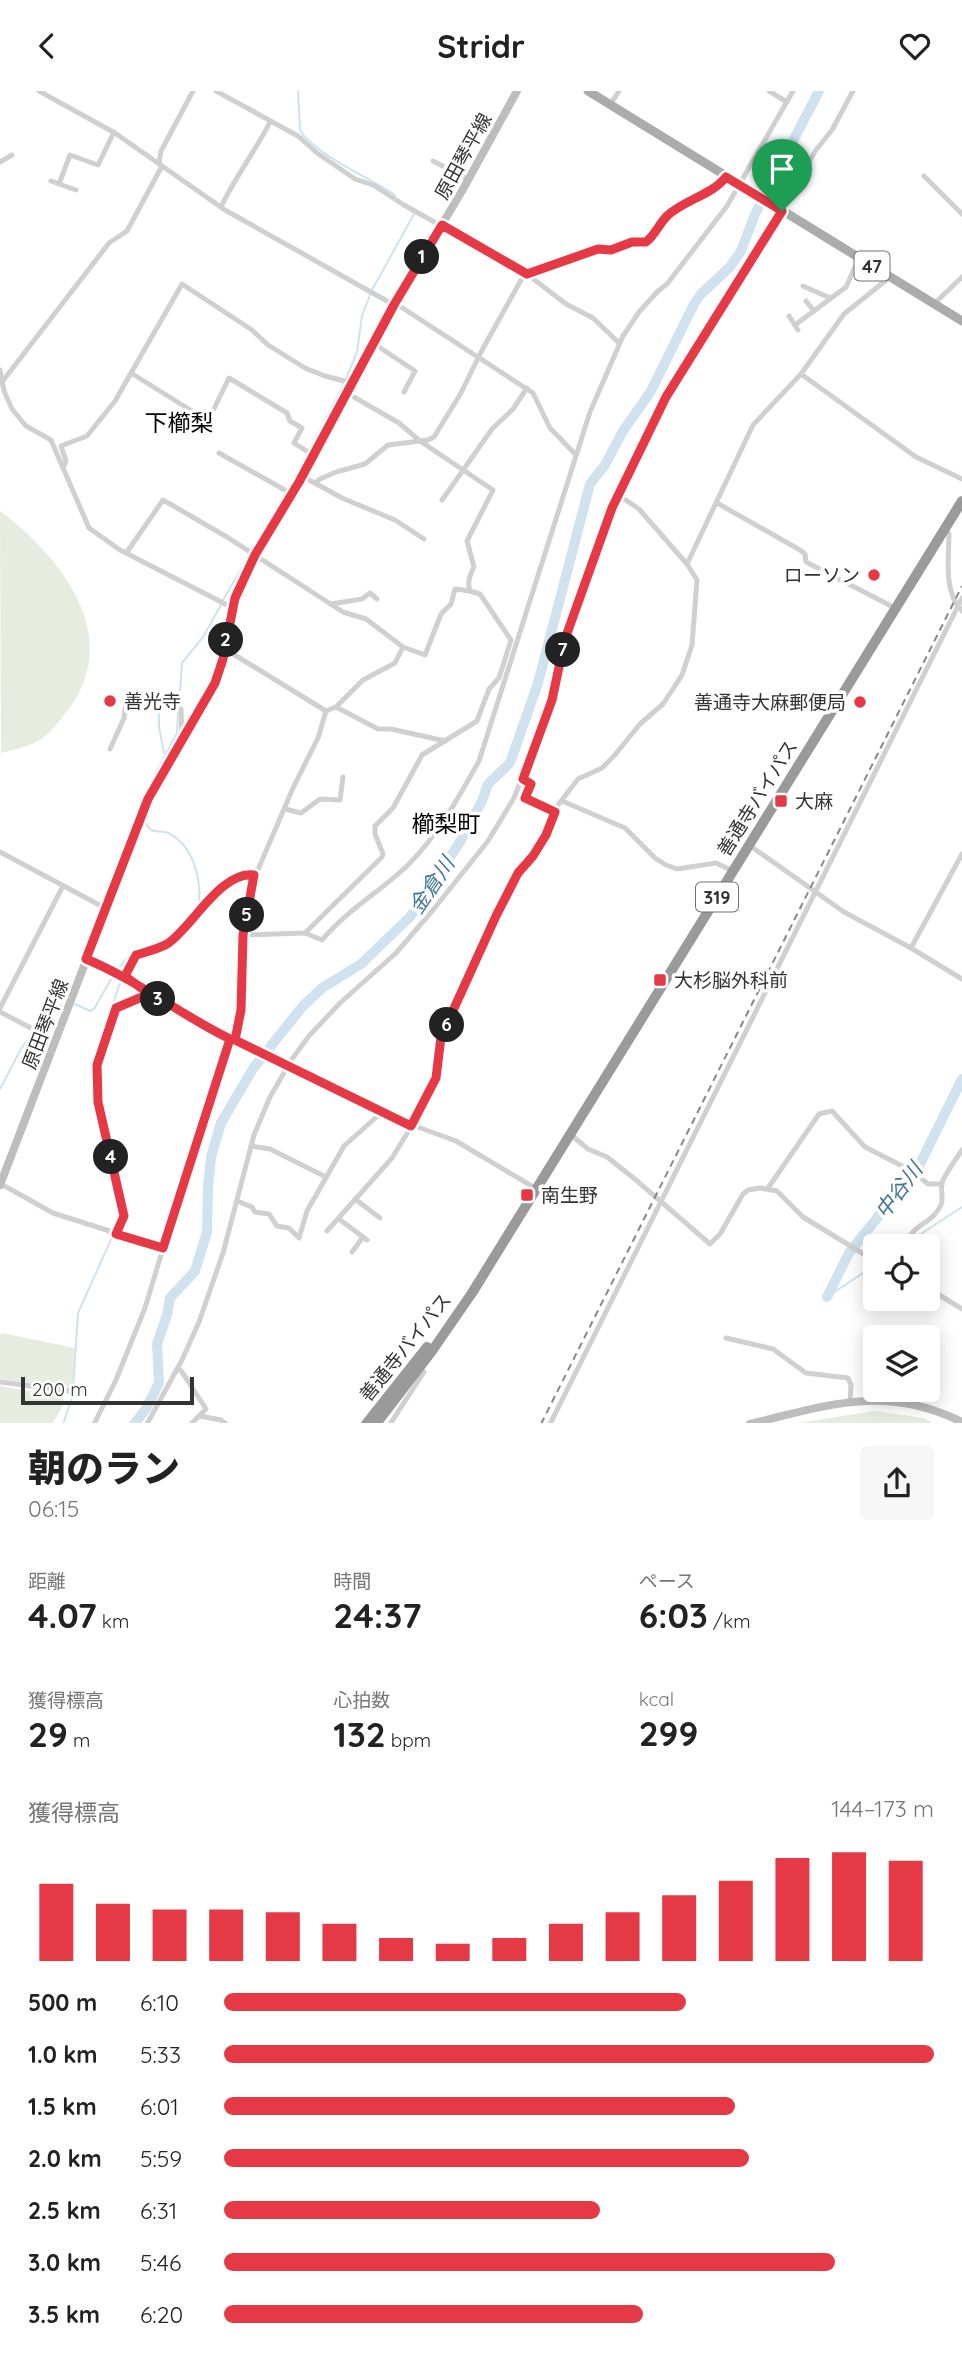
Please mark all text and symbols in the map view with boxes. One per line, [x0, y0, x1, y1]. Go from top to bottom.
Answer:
text: Stridr [437, 26, 525, 66]
icon: back [28, 27, 66, 65]
icon: heart [896, 27, 934, 65]
street label: 原田琴平線 [429, 109, 497, 203]
pin [752, 139, 812, 211]
icon: arrive [763, 150, 801, 188]
pin: 1 [404, 239, 440, 275]
text: 1 [418, 244, 425, 268]
road number: 47 [854, 251, 890, 281]
district label: 下櫛梨 [145, 408, 214, 437]
place label: ローソン [784, 563, 860, 587]
marker: ローソン [866, 567, 882, 583]
pin: 2 [208, 623, 244, 657]
text: 2 [220, 627, 231, 651]
pin: 7 [546, 633, 580, 667]
text: 7 [557, 637, 568, 661]
place label: 善光寺 [124, 689, 181, 713]
place label: 善通寺大麻郵便局 [694, 690, 846, 714]
marker: 善光寺 [102, 693, 118, 709]
marker: 善通寺大麻郵便局 [852, 694, 868, 710]
street label: 善通寺バイパス [712, 735, 802, 861]
place label: 大麻 [795, 789, 833, 813]
marker: 大麻 [773, 793, 789, 809]
district label: 櫛梨町 [412, 809, 481, 838]
water label: 金倉川 [403, 850, 461, 918]
road number: 319 [696, 883, 738, 911]
pin: 5 [230, 897, 264, 933]
text: 5 [241, 902, 252, 926]
place label: 大杉脳外科前 [674, 968, 788, 992]
marker: 大杉脳外科前 [652, 972, 668, 988]
street label: 原田琴平線 [17, 975, 73, 1073]
pin: 3 [140, 981, 176, 1017]
text: 3 [152, 986, 163, 1010]
pin: 6 [430, 1007, 464, 1042]
text: 6 [441, 1012, 452, 1036]
pin: 4 [94, 1139, 128, 1175]
text: 4 [105, 1144, 116, 1168]
water label: 中谷川 [869, 1155, 929, 1223]
place label: 南生野 [541, 1183, 598, 1207]
marker: 南生野 [519, 1187, 535, 1203]
map controls [863, 1234, 940, 1402]
button: locate [863, 1234, 940, 1311]
street label: 善通寺バイパス [354, 1288, 456, 1406]
button: layers [863, 1325, 940, 1402]
scale bar [21, 1374, 194, 1406]
text: 200 m [32, 1377, 88, 1401]
text: 朝のラン [28, 1444, 180, 1492]
button: share [860, 1446, 934, 1520]
text: 06:15 [28, 1494, 79, 1523]
text: 距離 [28, 1569, 66, 1593]
text: 時間 [333, 1569, 371, 1593]
text: ペース [639, 1569, 695, 1593]
text: 4.07 [28, 1593, 97, 1637]
text: 24:37 [333, 1593, 421, 1637]
text: 6:03 [639, 1593, 708, 1637]
text: km [97, 1609, 129, 1633]
text: /km [708, 1609, 750, 1633]
text: kcal [639, 1687, 674, 1711]
text: 獲得標高 [28, 1688, 104, 1712]
text: 心拍数 [333, 1688, 390, 1712]
text: 299 [639, 1711, 698, 1755]
text: 29 [28, 1712, 68, 1756]
text: 132 [333, 1712, 386, 1756]
text: m [68, 1728, 90, 1752]
text: bpm [386, 1728, 431, 1752]
text: 144–173 m [831, 1794, 934, 1823]
text: 獲得標高 [28, 1798, 120, 1827]
text: 500 m [28, 1988, 97, 2017]
text: 6:10 [140, 1988, 179, 2017]
text: 1.0 km [28, 2040, 98, 2069]
text: 5:33 [140, 2040, 181, 2069]
text: 1.5 km [28, 2092, 97, 2121]
text: 6:01 [140, 2092, 179, 2121]
text: 2.0 km [28, 2144, 102, 2173]
text: 5:59 [140, 2144, 182, 2173]
text: 2.5 km [28, 2196, 101, 2225]
text: 6:31 [140, 2196, 177, 2225]
text: 3.0 km [28, 2248, 101, 2277]
text: 5:46 [140, 2248, 181, 2277]
text: 3.5 km [28, 2300, 100, 2329]
text: 6:20 [140, 2300, 183, 2329]

